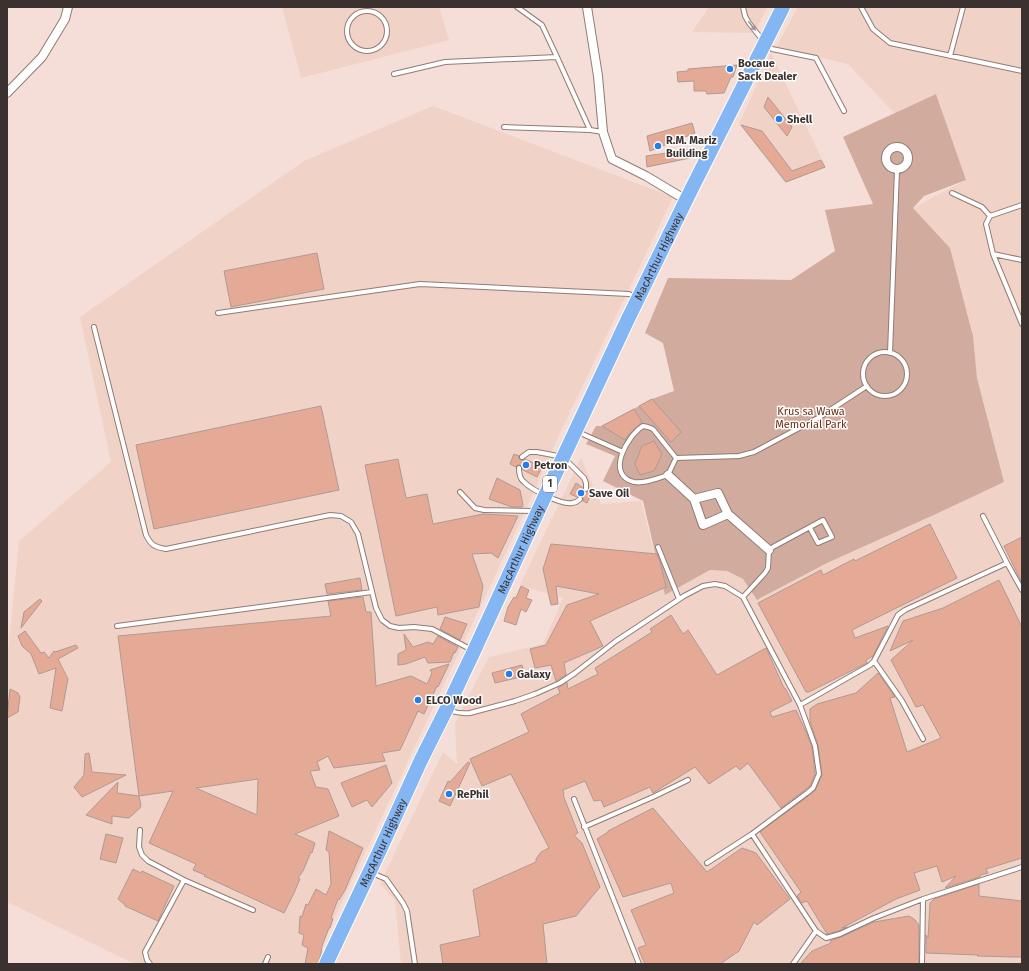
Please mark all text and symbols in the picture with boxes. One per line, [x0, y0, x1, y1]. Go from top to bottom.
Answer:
one-way arrow [747, 20, 756, 31]
place label: Bocaue Sack Dealer [738, 57, 798, 83]
marker: Bocaue Sack Dealer [725, 64, 735, 74]
place label: Shell [787, 113, 813, 126]
marker: Shell [774, 114, 784, 124]
place label: R.M. Mariz Building [666, 134, 717, 160]
marker: R.M. Mariz Building [653, 141, 663, 151]
street label: MacArthur Highway [632, 210, 686, 302]
park label: Krus sa Wawa Memorial Park [775, 405, 847, 431]
place label: Petron [534, 459, 567, 472]
marker: Petron [521, 460, 531, 470]
road number: 1 [543, 476, 557, 492]
place label: Save Oil [589, 487, 630, 500]
marker: Save Oil [576, 488, 586, 498]
street label: MacArthur Highway [495, 502, 547, 596]
place label: Galaxy [517, 668, 551, 681]
marker: Galaxy [504, 669, 514, 679]
place label: ELCO Wood [426, 694, 482, 707]
marker: ELCO Wood [413, 695, 423, 705]
place label: RePhil [457, 788, 490, 801]
marker: RePhil [444, 789, 454, 799]
street label: MacArthur Highway [357, 796, 409, 889]

